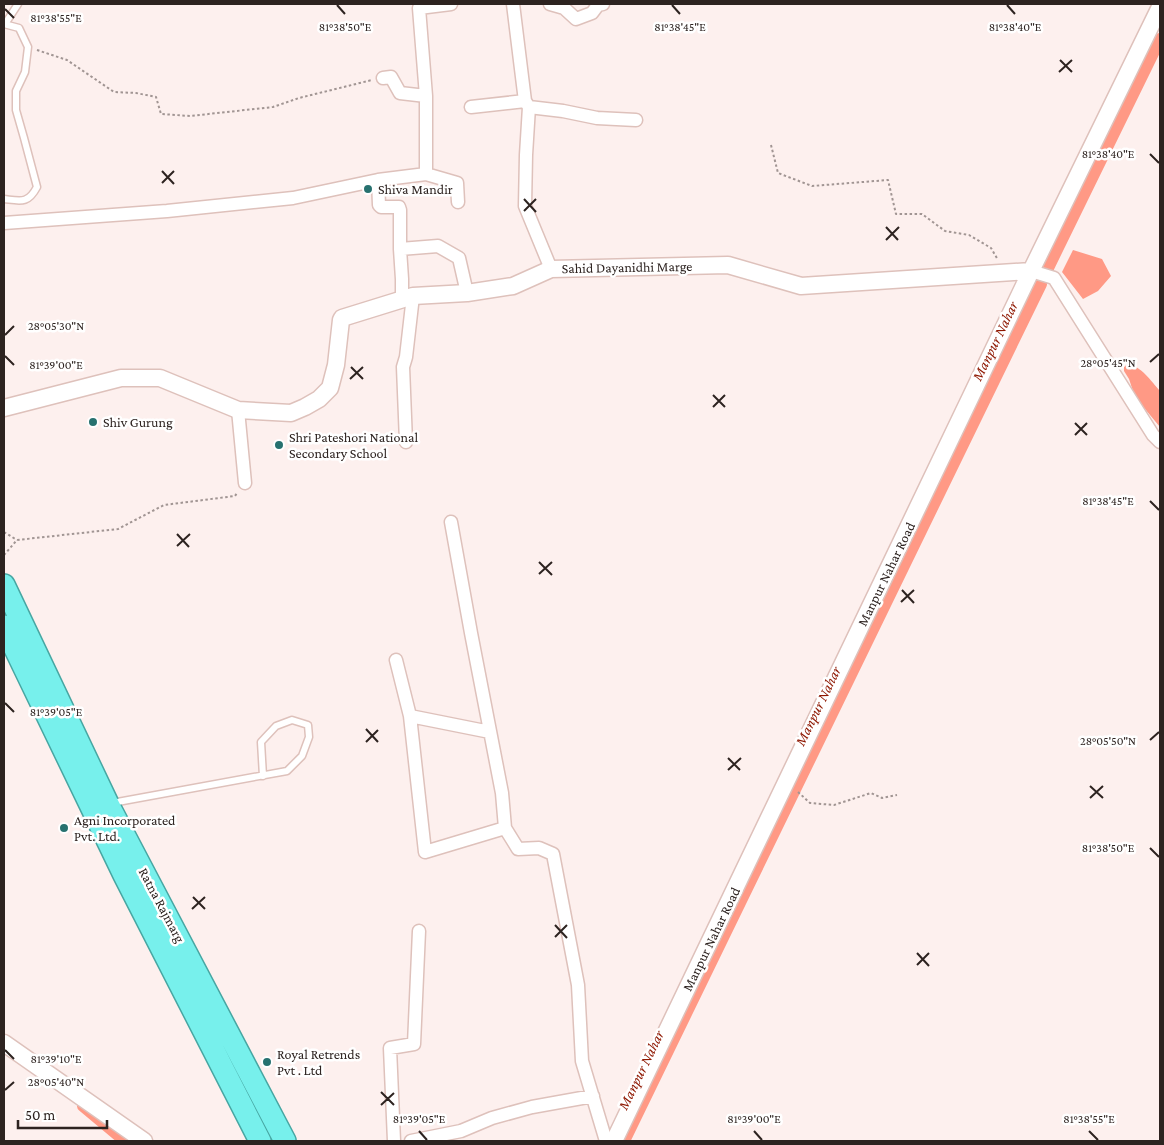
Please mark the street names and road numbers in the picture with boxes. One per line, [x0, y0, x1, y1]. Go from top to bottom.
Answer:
street label: Sahid Dayanidhi Marge [561, 258, 693, 276]
street label: Manpur Nahar Road [854, 519, 918, 629]
street label: Ratna Rajmarg [135, 865, 188, 946]
street label: Manpur Nahar Road [679, 884, 743, 994]

